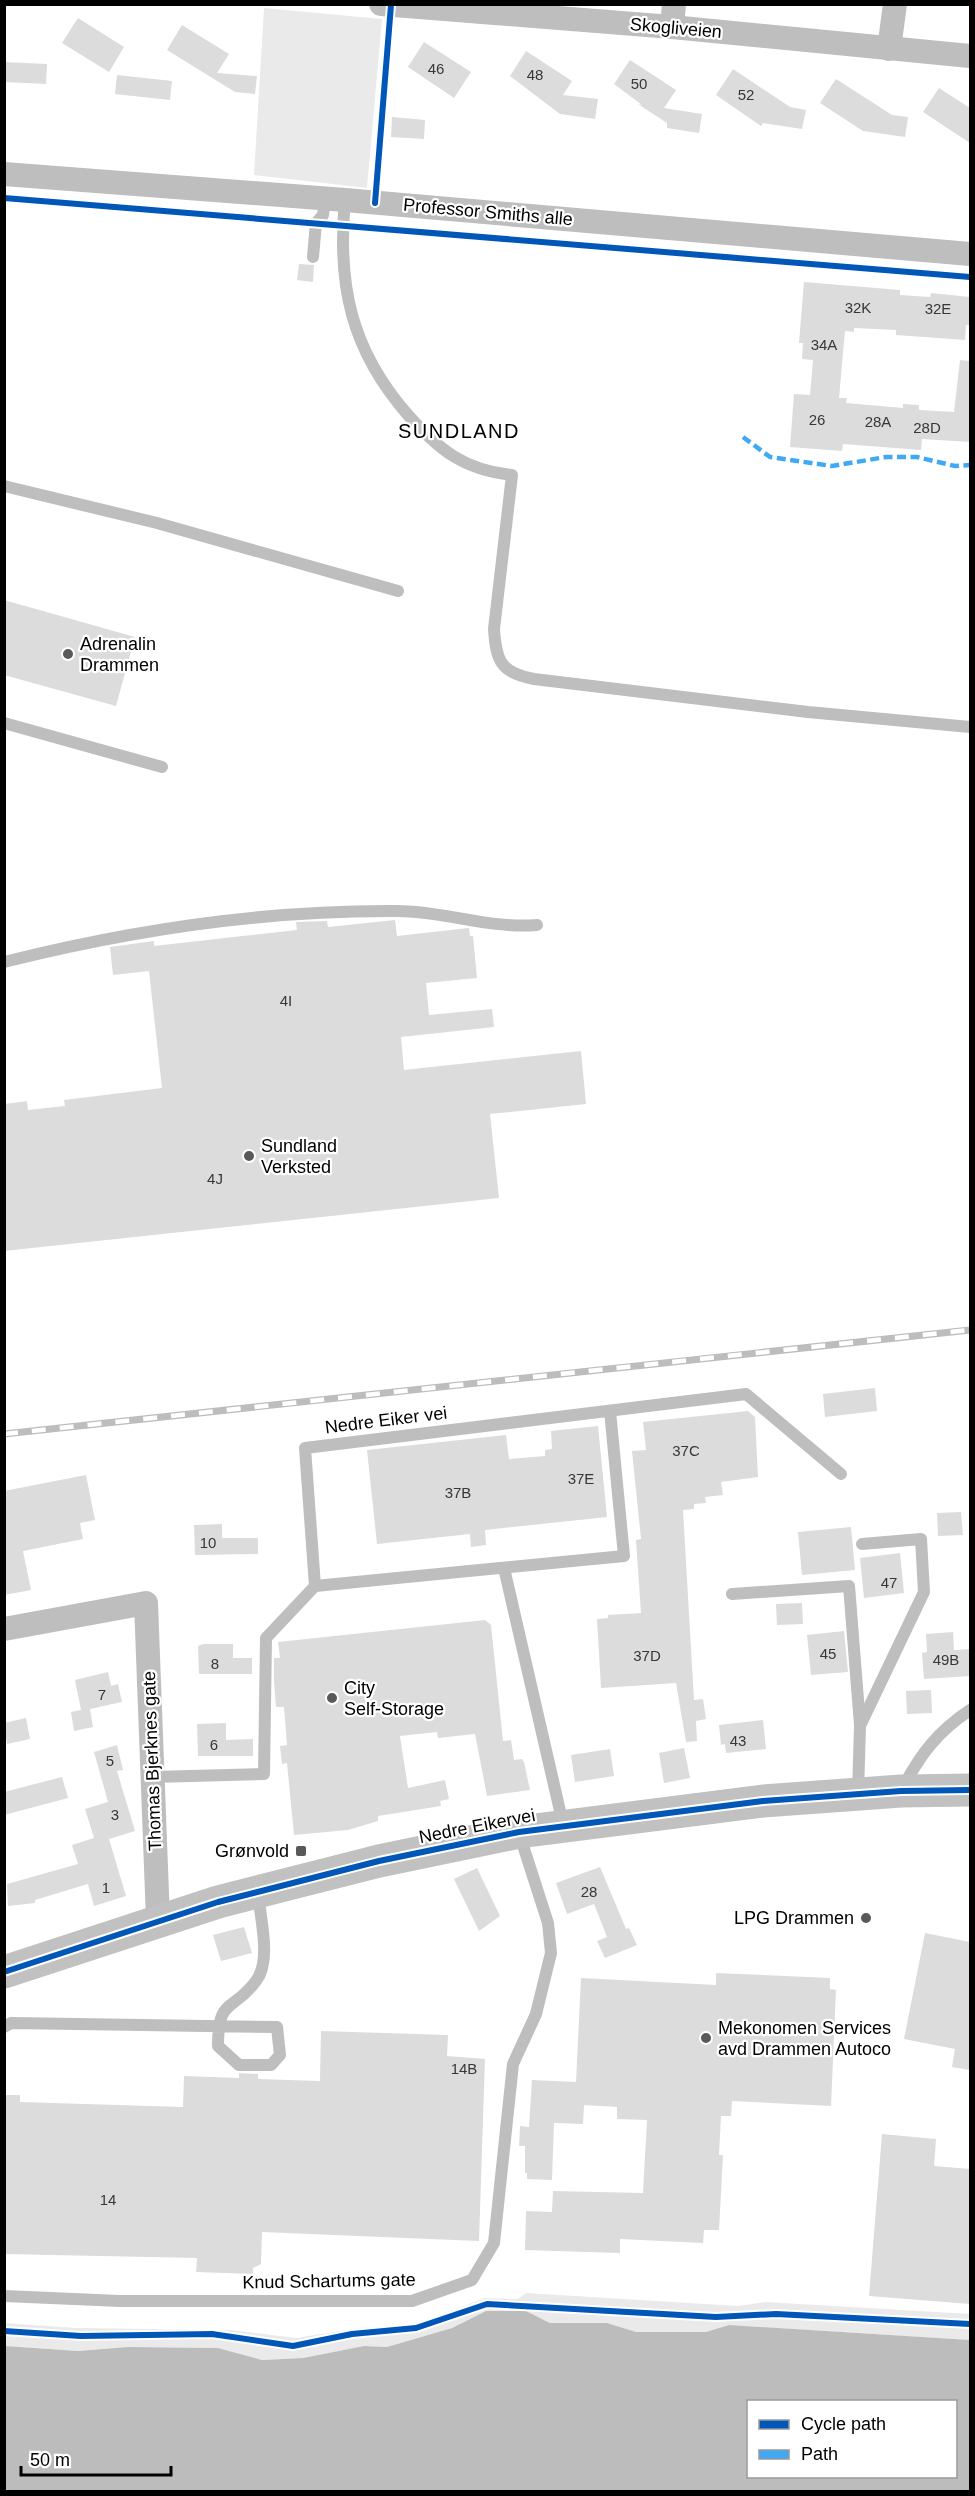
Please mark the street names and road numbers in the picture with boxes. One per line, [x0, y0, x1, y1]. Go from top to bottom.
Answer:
street label: Skogliveien [629, 14, 723, 42]
street label: Professor Smiths alle [402, 195, 574, 229]
street label: Nedre Eiker vei [324, 1403, 448, 1437]
street label: Thomas Bjerknes gate [139, 1671, 165, 1851]
street label: Nedre Eikervei [417, 1805, 537, 1847]
street label: Knud Schartums gate [242, 2269, 416, 2293]

